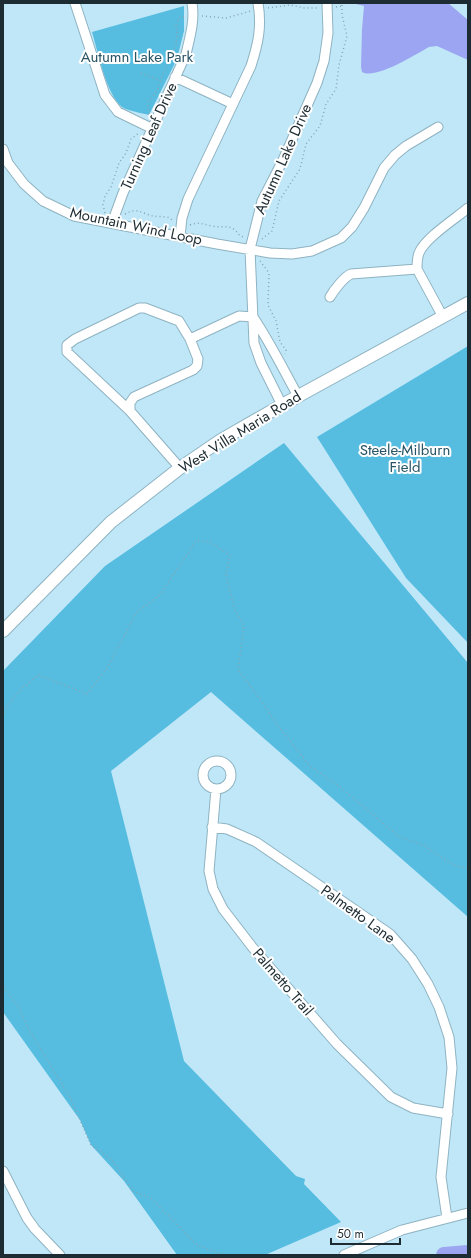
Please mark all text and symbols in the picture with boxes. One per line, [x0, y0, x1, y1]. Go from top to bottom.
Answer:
park label: Autumn Lake Park [81, 46, 194, 68]
street label: Turning Leaf Drive [115, 79, 183, 193]
street label: Autumn Lake Drive [249, 100, 317, 218]
street label: Mountain Wind Loop [68, 201, 205, 251]
street label: West Villa Maria Road [175, 385, 305, 479]
park label: Steele-Milburn Field [360, 439, 450, 478]
street label: Palmetto Lane [316, 879, 400, 949]
street label: Palmetto Trail [247, 943, 319, 1021]
scale bar [331, 1220, 400, 1246]
text: 50 m [337, 1225, 364, 1243]

